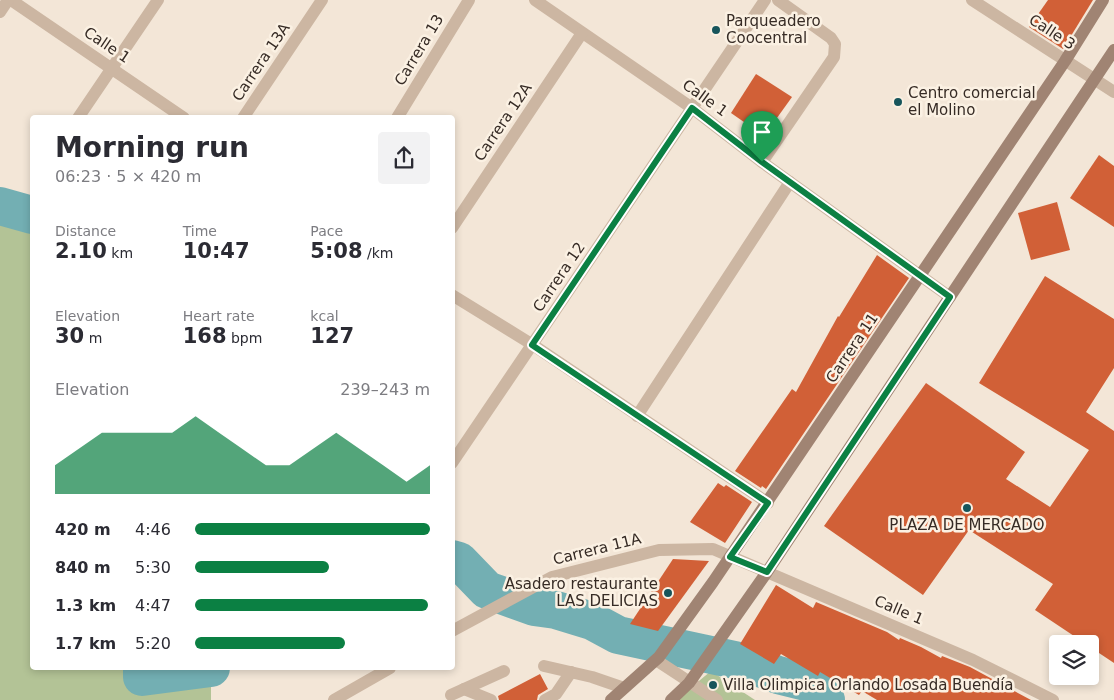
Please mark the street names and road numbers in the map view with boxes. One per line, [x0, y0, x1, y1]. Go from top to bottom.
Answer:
street label: Calle 3 [1025, 10, 1079, 54]
street label: Carrera 13 [391, 11, 447, 89]
street label: Carrera 13A [228, 19, 294, 104]
street label: Calle 1 [81, 23, 133, 67]
street label: Calle 1 [679, 76, 731, 120]
street label: Carrera 12A [470, 79, 536, 164]
street label: Carrera 12 [529, 239, 589, 315]
street label: Carrera 11 [822, 310, 882, 386]
street label: Carrera 11A [551, 529, 644, 569]
street label: Calle 1 [872, 592, 926, 628]

